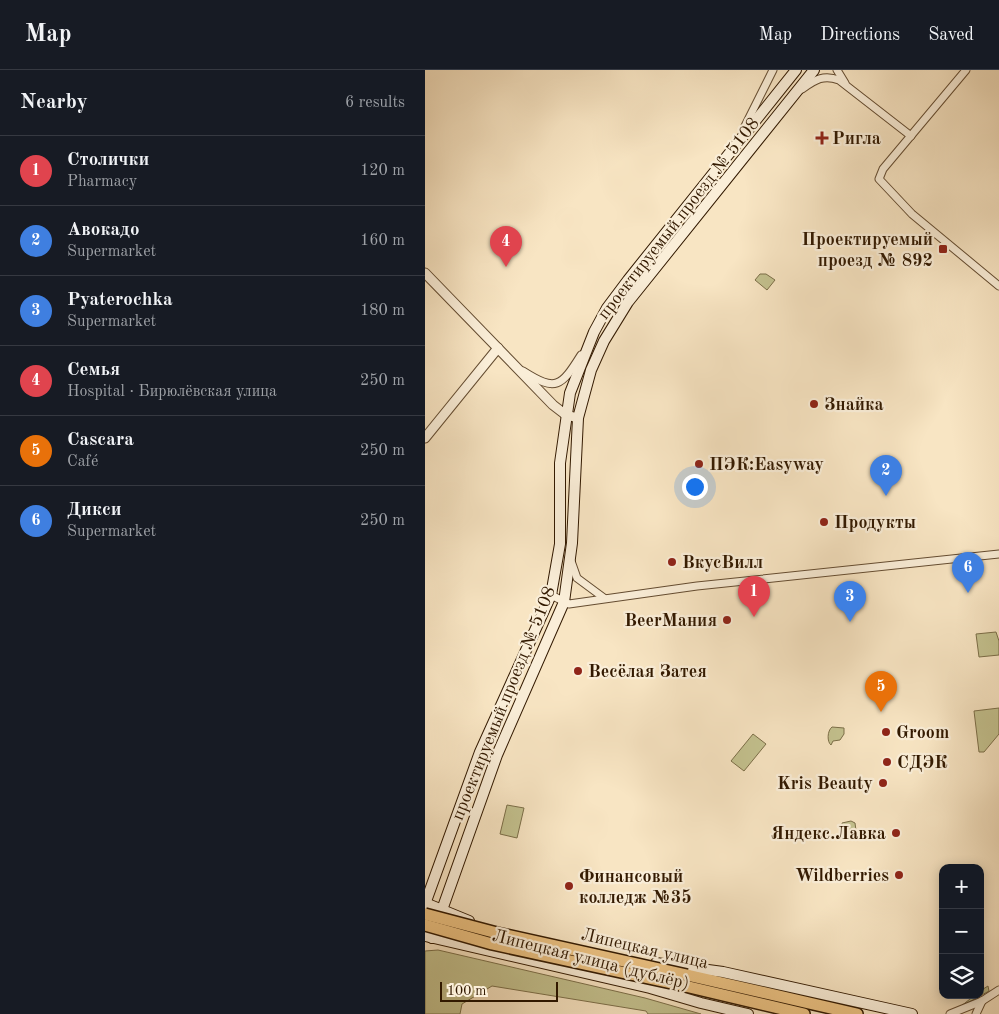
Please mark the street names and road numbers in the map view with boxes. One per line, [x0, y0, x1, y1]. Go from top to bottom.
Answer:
street label: проектируемый проезд № 5108 [595, 114, 763, 323]
street label: проектируемый проезд № 5108 [449, 584, 559, 823]
street label: Липецкая улица (дублёр) [490, 926, 691, 993]
street label: Липецкая улица [579, 926, 710, 972]

